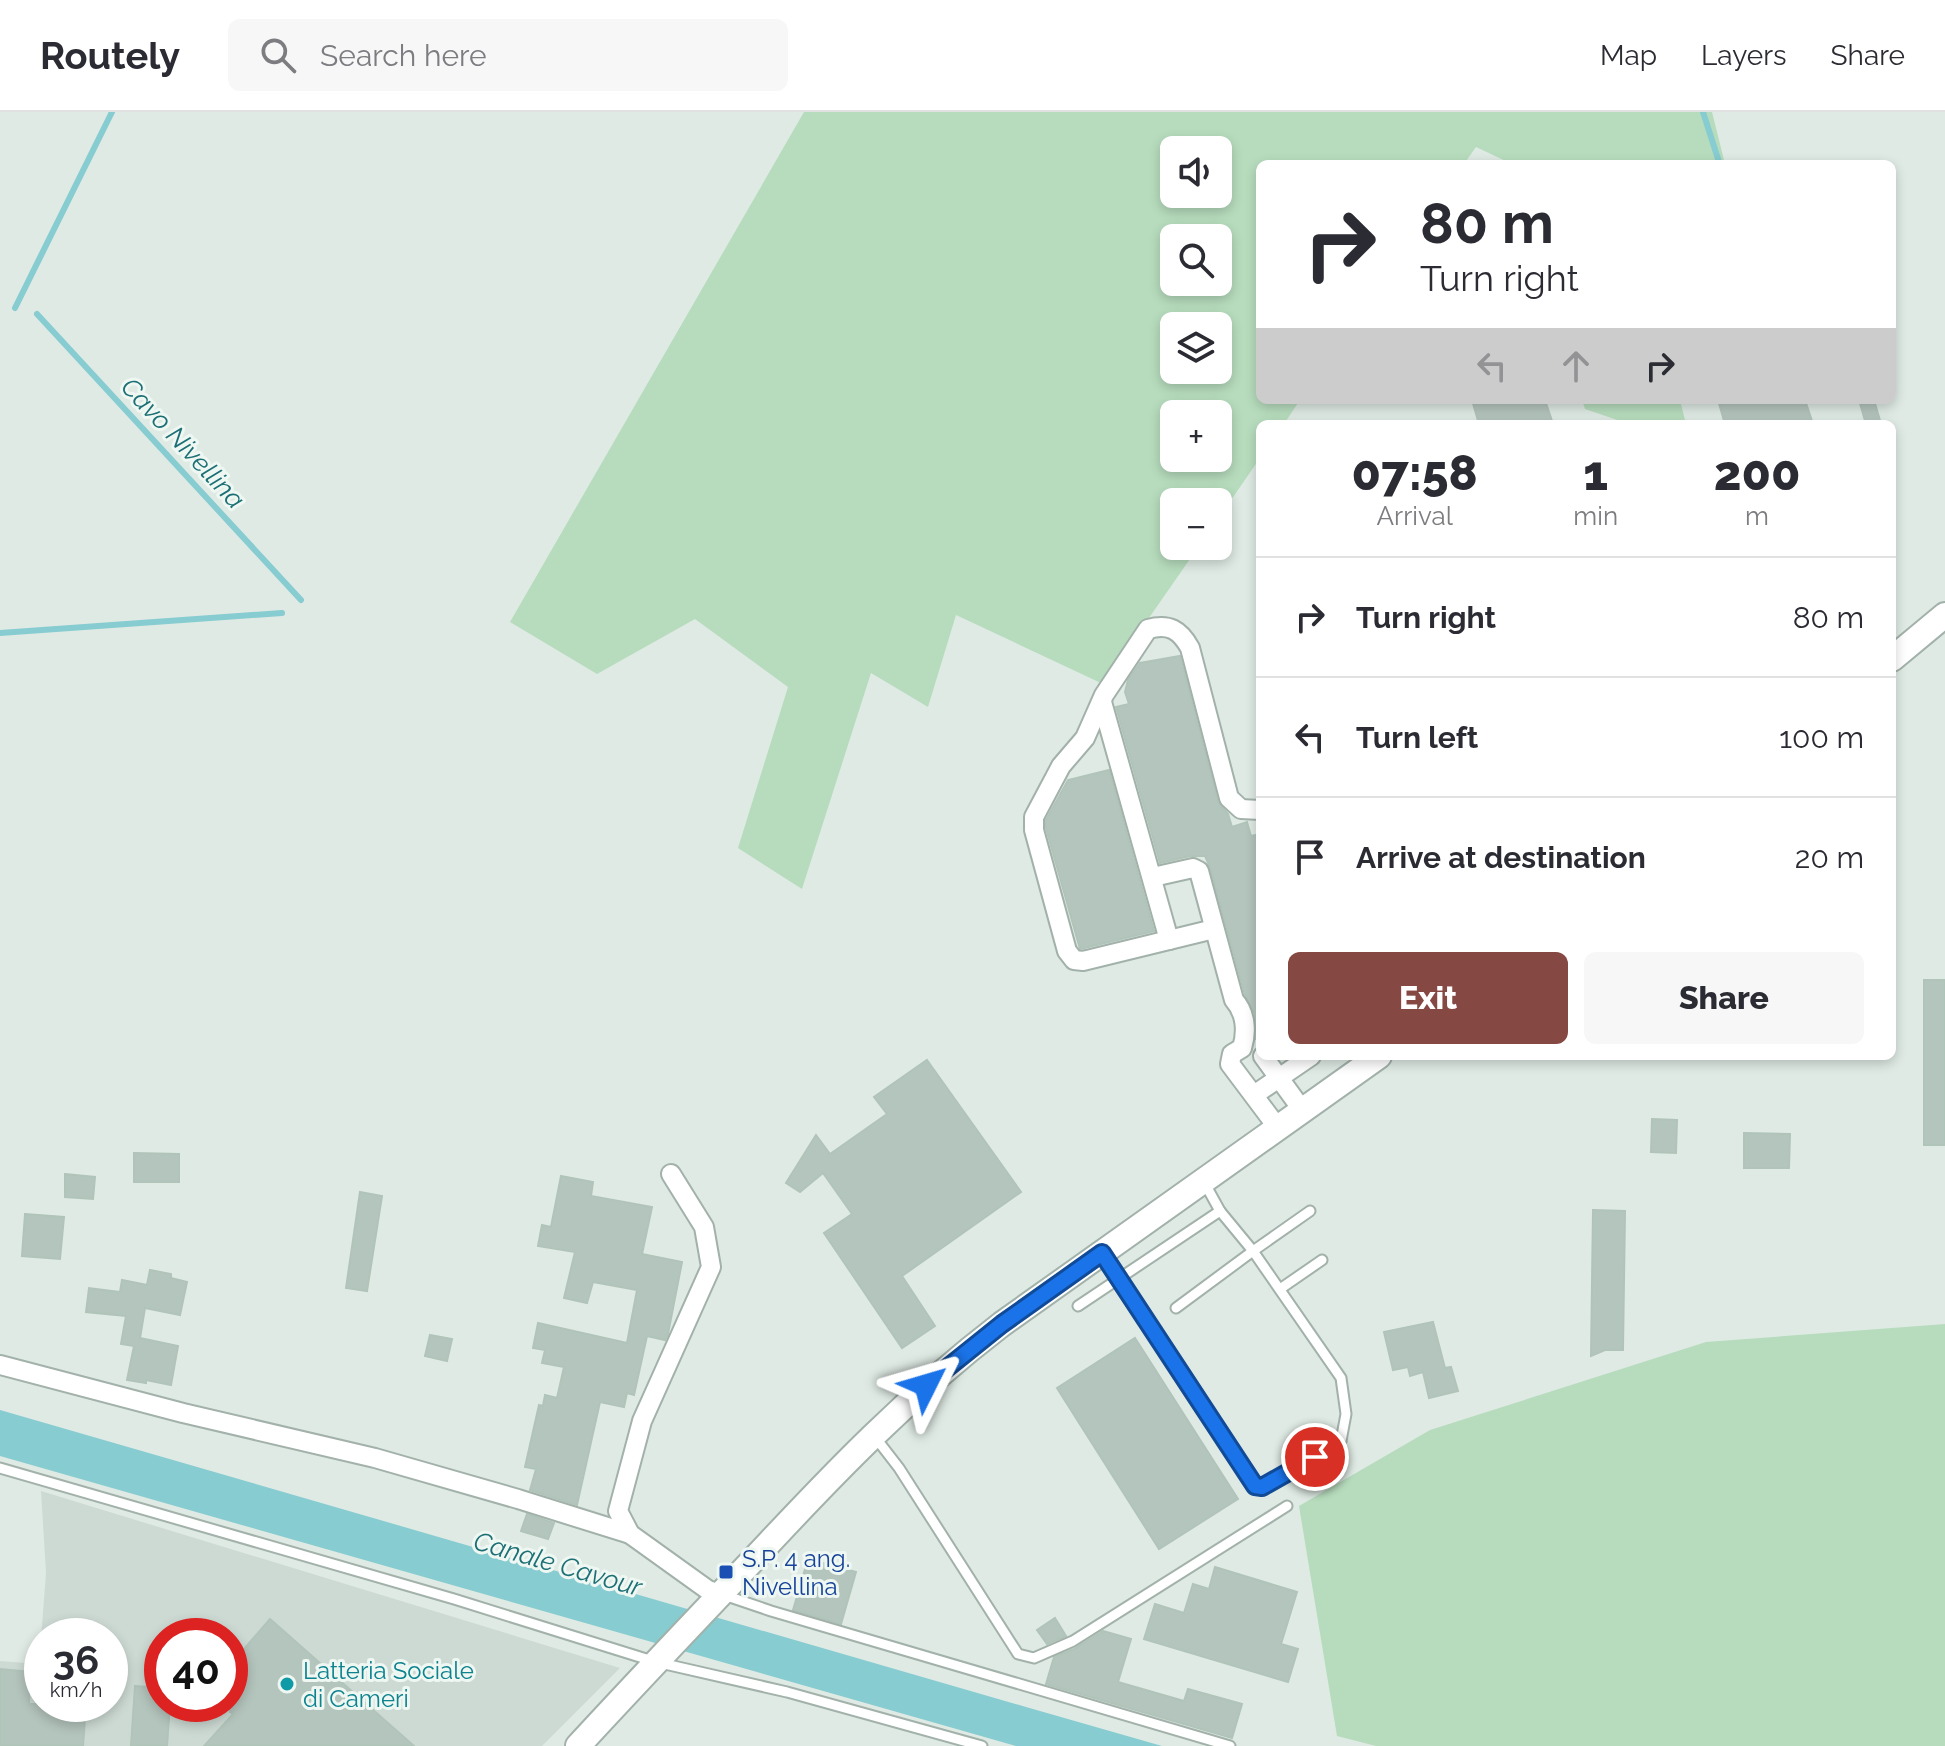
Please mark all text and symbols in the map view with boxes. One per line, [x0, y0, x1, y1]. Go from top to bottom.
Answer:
search box [228, 19, 788, 91]
text: Routely [40, 33, 180, 78]
icon: search [256, 33, 300, 77]
text: Search here [320, 38, 487, 73]
text: Map [1600, 39, 1657, 72]
text: Layers [1701, 39, 1787, 72]
text: Share [1831, 39, 1905, 72]
map controls [1160, 136, 1232, 560]
button: sound [1160, 136, 1232, 208]
text: 80 m [1420, 190, 1554, 256]
icon: right [1288, 192, 1392, 296]
button: search [1160, 224, 1232, 296]
text: Turn right [1420, 257, 1579, 299]
button: layers [1160, 312, 1232, 384]
icon: left [1470, 344, 1514, 388]
icon: ahead [1554, 344, 1598, 388]
icon: right [1638, 344, 1682, 388]
water label: Cavo Nivellina [115, 372, 251, 514]
button: + [1160, 400, 1232, 472]
text: 07:58 [1352, 445, 1478, 501]
text: 1 [1583, 445, 1608, 501]
text: 200 [1714, 445, 1800, 501]
button: − [1160, 488, 1232, 560]
text: Arrival [1377, 501, 1453, 531]
text: min [1573, 501, 1618, 531]
text: m [1745, 501, 1769, 531]
icon: right [1288, 595, 1332, 639]
text: Turn right [1356, 600, 1496, 635]
text: 80 m [1793, 600, 1864, 635]
icon: left [1288, 715, 1332, 759]
text: Turn left [1356, 720, 1478, 755]
text: 100 m [1779, 720, 1864, 755]
icon: arrive [1288, 835, 1332, 879]
text: Arrive at destination [1356, 840, 1646, 875]
text: 20 m [1795, 840, 1864, 875]
button: Exit [1288, 952, 1568, 1044]
button: Share [1584, 952, 1864, 1044]
position arrow [884, 1343, 968, 1427]
pin [1281, 1423, 1349, 1491]
icon: arrive [1293, 1435, 1337, 1479]
water label: Canale Cavour [470, 1526, 647, 1603]
place label: S.P. 4 ang. Nivellina [742, 1544, 850, 1601]
marker: S.P. 4 ang. Nivellina [717, 1563, 735, 1581]
speed limit sign: 40 [144, 1618, 248, 1722]
text: 36 [53, 1636, 99, 1683]
place label: Latteria Sociale di Cameri [303, 1656, 474, 1713]
marker: Latteria Sociale di Cameri [278, 1675, 296, 1693]
text: km/h [50, 1678, 102, 1702]

